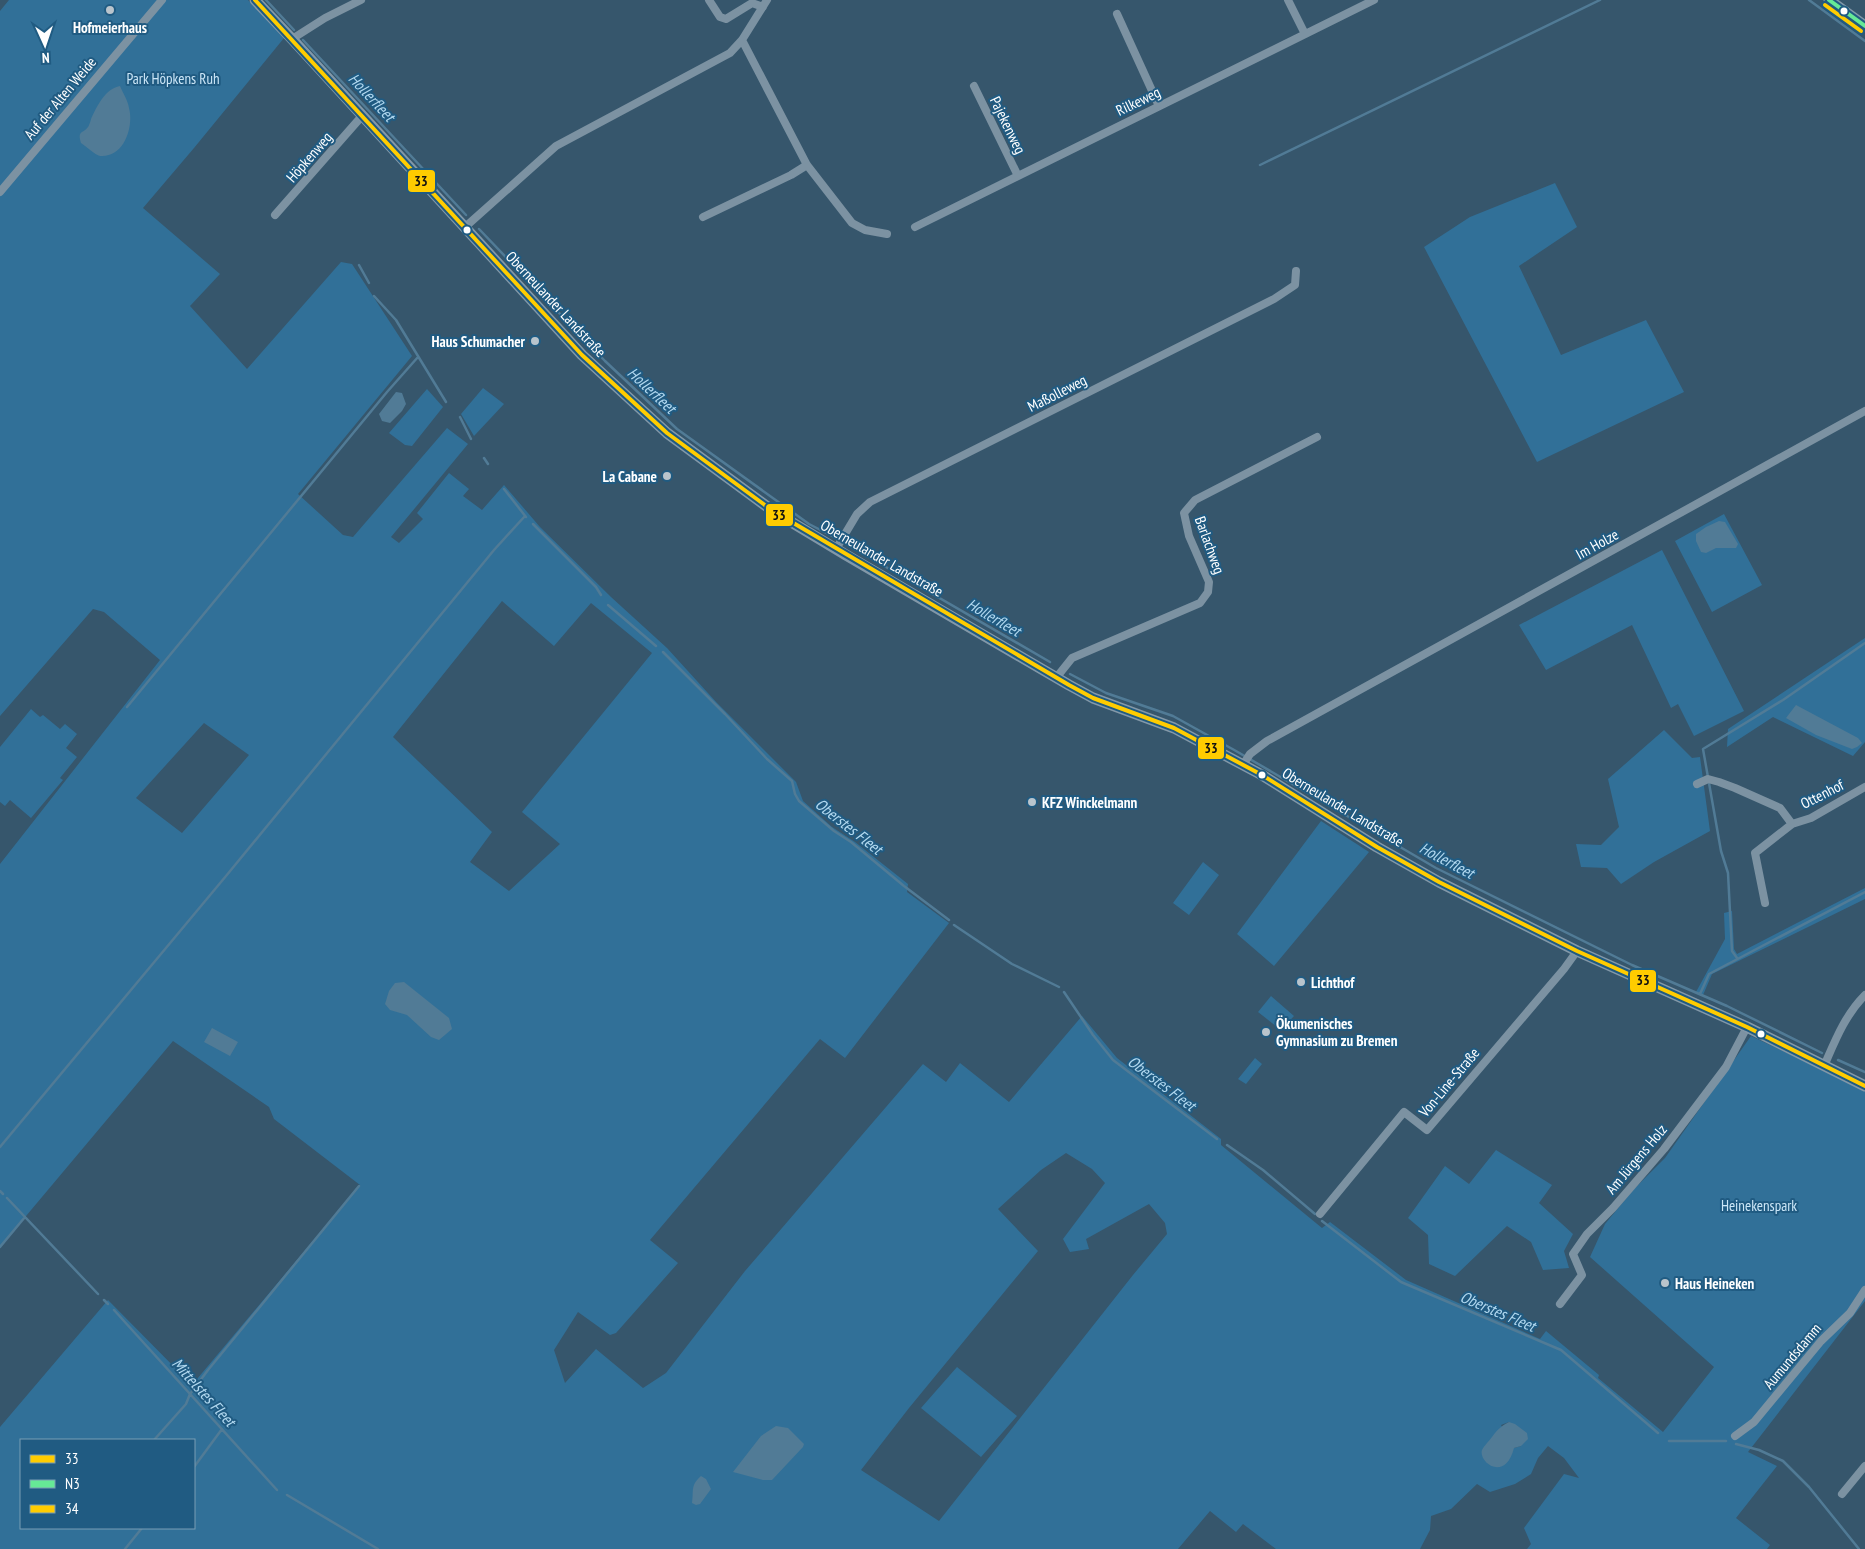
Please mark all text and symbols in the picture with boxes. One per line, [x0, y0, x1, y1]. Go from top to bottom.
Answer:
marker: Hofmeierhaus [104, 4, 116, 16]
unlabelled marker [1839, 6, 1849, 16]
place label: Hofmeierhaus [73, 18, 147, 37]
north arrow [20, 20, 70, 70]
text: N [41, 49, 50, 67]
street label: Auf der Alten Weide [20, 53, 100, 143]
park label: Park Höpkens Ruh [126, 69, 220, 88]
water label: Hollerfleet [345, 69, 400, 127]
street label: Rilkeweg [1113, 82, 1163, 120]
street label: Pajekenweg [986, 93, 1030, 157]
street label: Höpkenweg [282, 128, 336, 186]
line badge: 33 [407, 169, 436, 193]
text: 33 [414, 172, 428, 190]
unlabelled marker [462, 225, 472, 235]
street label: Oberneulander Landstraße [502, 247, 610, 361]
place label: Haus Schumacher [432, 332, 526, 351]
marker: Haus Schumacher [529, 335, 541, 347]
water label: Hollerfleet [624, 363, 682, 418]
street label: Maßolleweg [1024, 370, 1090, 416]
place label: La Cabane [603, 467, 657, 486]
marker: La Cabane [661, 470, 673, 482]
line badge: 33 [765, 503, 794, 527]
text: 33 [772, 506, 786, 524]
street label: Barlachweg [1191, 514, 1229, 576]
street label: Oberneulander Landstraße [817, 515, 947, 601]
street label: Im Holze [1572, 525, 1622, 563]
water label: Hollerfleet [963, 594, 1026, 641]
line badge: 33 [1197, 736, 1225, 760]
text: 33 [1204, 739, 1218, 757]
street label: Oberneulander Landstraße [1279, 763, 1407, 851]
unlabelled marker [1257, 770, 1267, 780]
street label: Ottenhof [1797, 775, 1848, 813]
place label: KFZ Winckelmann [1042, 793, 1137, 812]
water label: Oberstes Fleet [811, 794, 888, 859]
marker: KFZ Winckelmann [1026, 796, 1038, 808]
water label: Hollerfleet [1416, 837, 1479, 883]
line badge: 33 [1629, 969, 1657, 993]
text: 33 [1636, 971, 1650, 989]
place label: Lichthof [1311, 973, 1355, 992]
marker: Lichthof [1295, 976, 1307, 988]
place label: Ökumenisches Gymnasium zu Bremen [1276, 1014, 1398, 1050]
marker: Ökumenisches Gymnasium zu Bremen [1260, 1026, 1272, 1038]
unlabelled marker [1756, 1029, 1766, 1039]
street label: Von-Line-Straße [1414, 1044, 1483, 1121]
water label: Oberstes Fleet [1124, 1051, 1201, 1116]
street label: Am Jürgens Holz [1601, 1120, 1671, 1198]
park label: Heinekenspark [1721, 1196, 1797, 1215]
place label: Haus Heineken [1675, 1274, 1755, 1293]
marker: Haus Heineken [1659, 1277, 1671, 1289]
water label: Oberstes Fleet [1457, 1286, 1540, 1336]
street label: Aumundsdamm [1759, 1319, 1825, 1393]
water label: Mittelstes Fleet [168, 1354, 241, 1432]
legend [20, 1439, 195, 1529]
text: 33 [65, 1449, 79, 1468]
text: N3 [65, 1474, 80, 1493]
text: 34 [65, 1499, 79, 1518]

